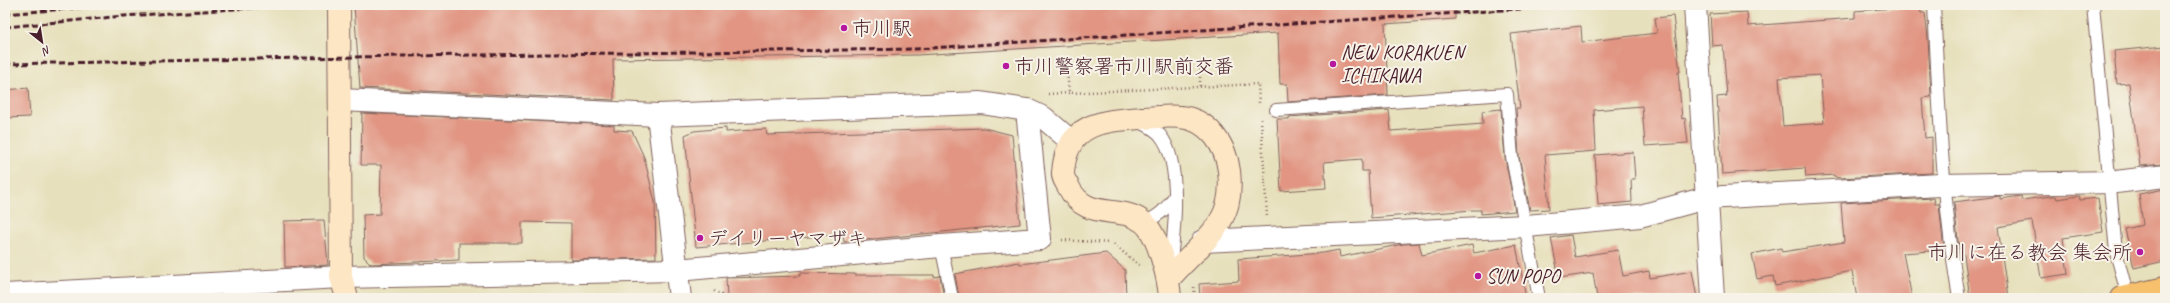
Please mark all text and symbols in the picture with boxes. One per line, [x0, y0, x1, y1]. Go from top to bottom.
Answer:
place label: 市川駅 [852, 16, 912, 41]
north arrow [22, 22, 62, 62]
marker: 市川駅 [839, 23, 849, 33]
place label: NEW KORAKUEN ICHIKAWA [1341, 40, 1466, 88]
text: N [39, 43, 53, 60]
place label: 市川警察署市川駅前交番 [1014, 54, 1234, 79]
marker: NEW KORAKUEN ICHIKAWA [1328, 59, 1338, 69]
marker: 市川警察署市川駅前交番 [1001, 61, 1011, 71]
place label: デイリーヤマザキ [708, 226, 867, 251]
marker: デイリーヤマザキ [695, 233, 705, 243]
place label: 市川に在る教会 集会所 [1927, 240, 2132, 265]
marker: 市川に在る教会 集会所 [2135, 247, 2145, 257]
place label: SUN POPO [1486, 264, 1562, 289]
marker: SUN POPO [1473, 271, 1483, 281]

